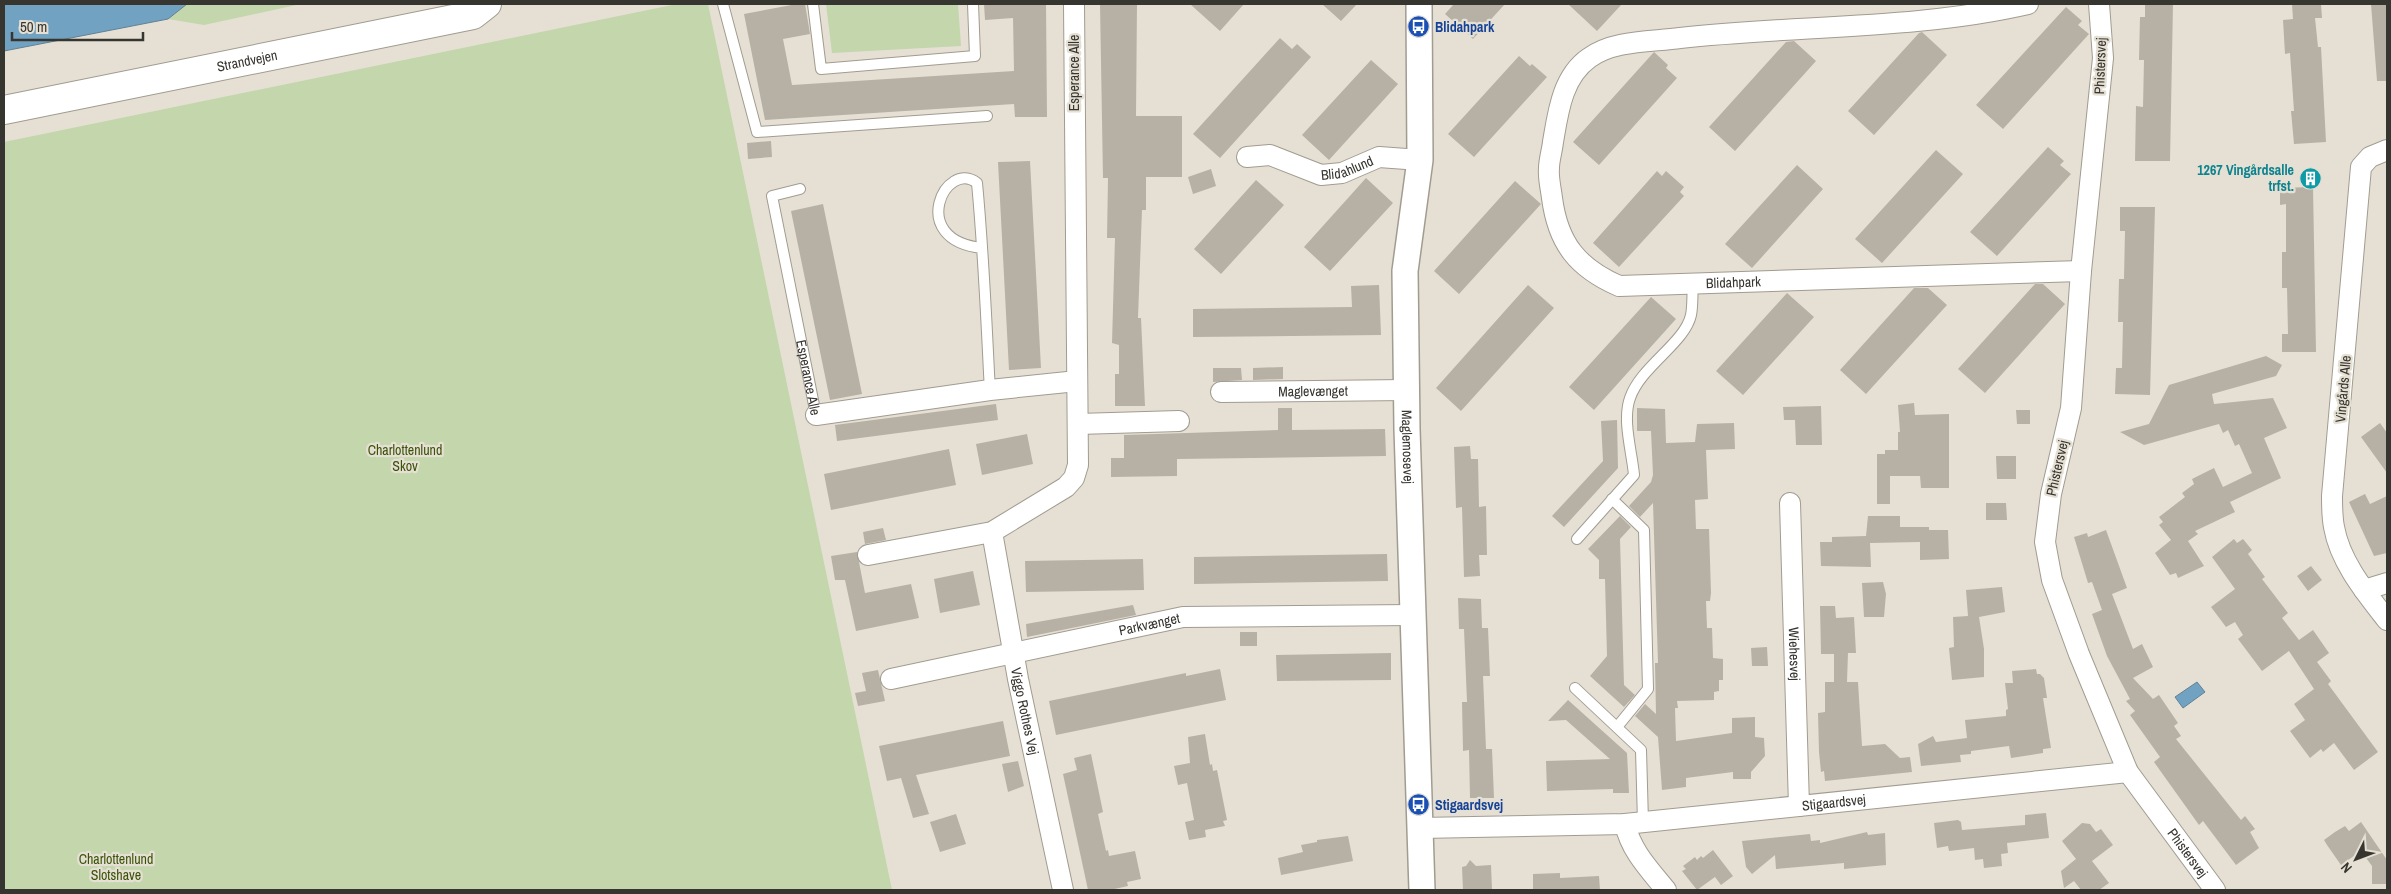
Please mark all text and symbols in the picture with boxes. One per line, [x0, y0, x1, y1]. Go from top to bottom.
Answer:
scale bar [12, 10, 144, 42]
bus stop icon: Blidahpark [1407, 15, 1431, 39]
text: 50 m [20, 16, 47, 37]
place label: Blidahpark [1435, 18, 1495, 36]
street label: Esperance Alle [1065, 35, 1083, 111]
street label: Phistersvej [2090, 37, 2110, 95]
street label: Strandvejen [215, 46, 279, 76]
street label: Blidahlund [1320, 152, 1376, 184]
place label: 1267 Vingårdsalle trfst. [2197, 161, 2294, 195]
building icon: 1267 Vingårdsalle trfst. [2298, 166, 2322, 190]
street label: Blidahpark [1706, 272, 1761, 292]
street label: Esperance Alle [792, 338, 825, 417]
street label: Vingårds Alle [2331, 355, 2355, 423]
street label: Maglevænget [1278, 382, 1348, 400]
street label: Maglemosevej [1398, 410, 1418, 484]
street label: Phistersvej [2042, 438, 2072, 498]
park label: Charlottenlund Skov [368, 441, 442, 475]
street label: Parkvænget [1117, 609, 1181, 639]
street label: Wiehesvej [1785, 627, 1804, 681]
street label: Viggo Rothes Vej [1007, 666, 1043, 756]
street label: Stigaardsvej [1801, 790, 1867, 815]
bus stop icon: Stigaardsvej [1407, 793, 1431, 817]
place label: Stigaardsvej [1435, 796, 1503, 814]
street label: Phistersvej [2164, 825, 2212, 881]
north arrow [2331, 834, 2381, 884]
park label: Charlottenlund Slotshave [79, 850, 153, 884]
text: N [2337, 859, 2356, 877]

